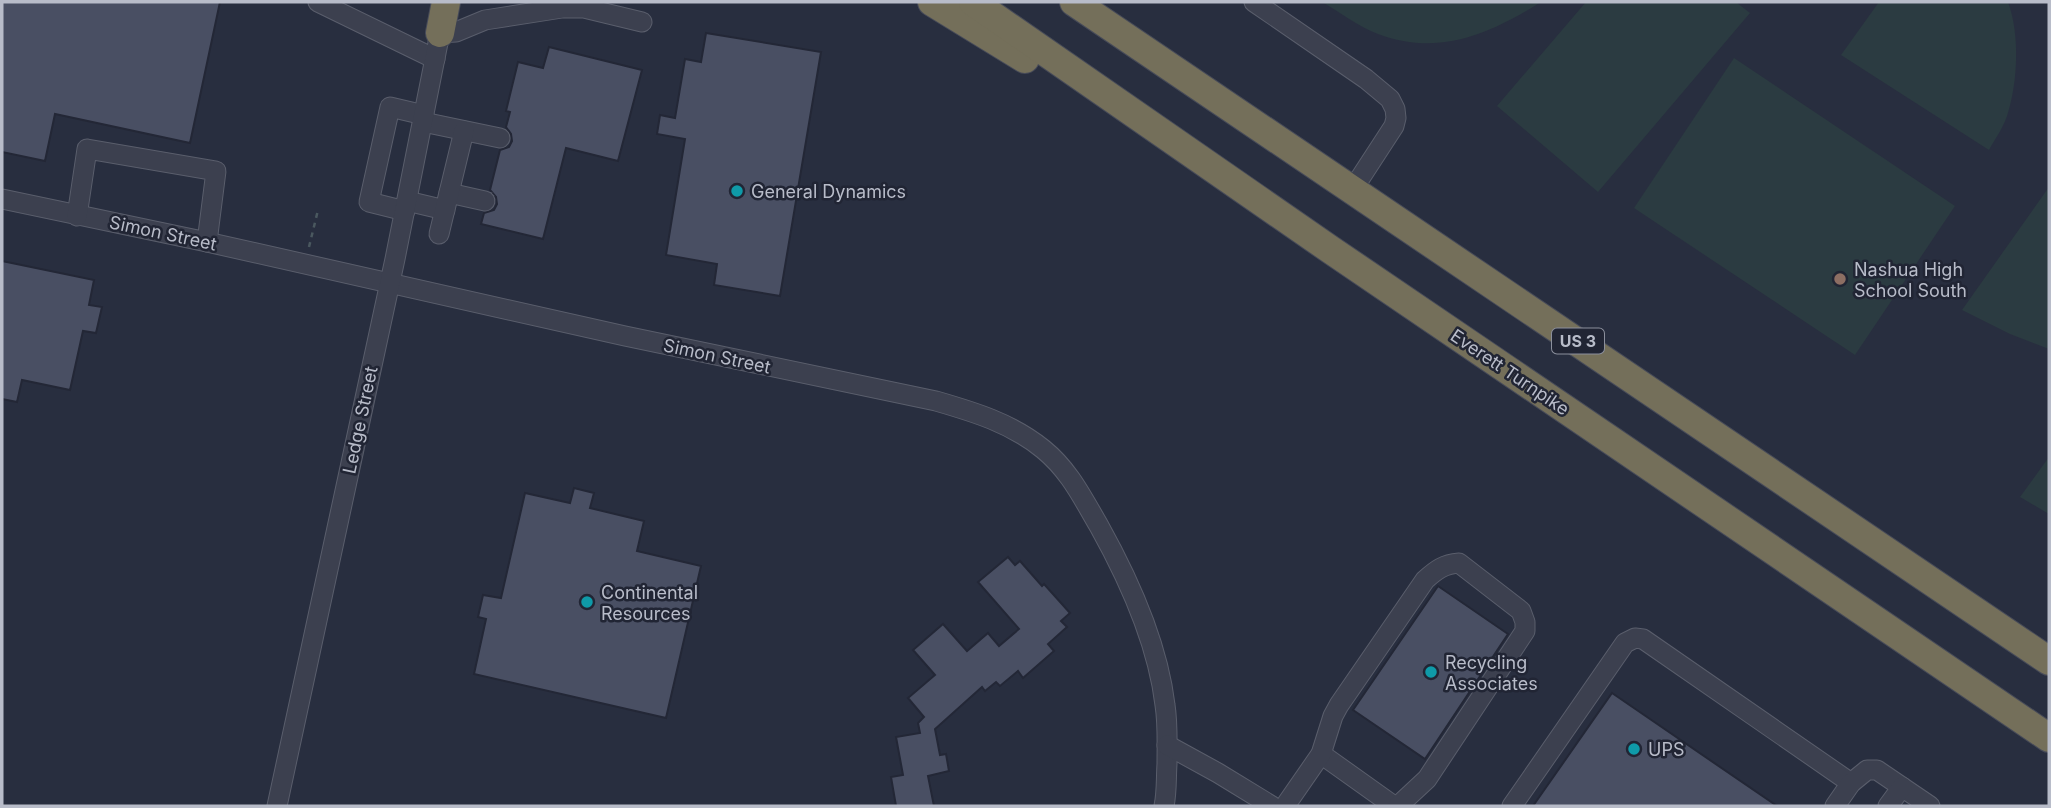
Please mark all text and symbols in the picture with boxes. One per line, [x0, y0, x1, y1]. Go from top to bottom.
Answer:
place label: General Dynamics [751, 181, 906, 202]
marker: General Dynamics [729, 183, 745, 199]
street label: Simon Street [108, 211, 219, 255]
place label: Nashua High School South [1854, 259, 1967, 301]
marker: Nashua High School South [1832, 271, 1848, 287]
street label: Everett Turnpike [1447, 325, 1573, 419]
road number: US 3 [1552, 328, 1604, 354]
street label: Simon Street [662, 334, 773, 378]
street label: Ledge Street [338, 364, 382, 476]
place label: Continental Resources [601, 582, 698, 624]
marker: Continental Resources [579, 594, 595, 610]
place label: Recycling Associates [1445, 652, 1538, 694]
marker: Recycling Associates [1423, 664, 1439, 680]
place label: UPS [1648, 739, 1684, 760]
marker: UPS [1626, 741, 1642, 757]

